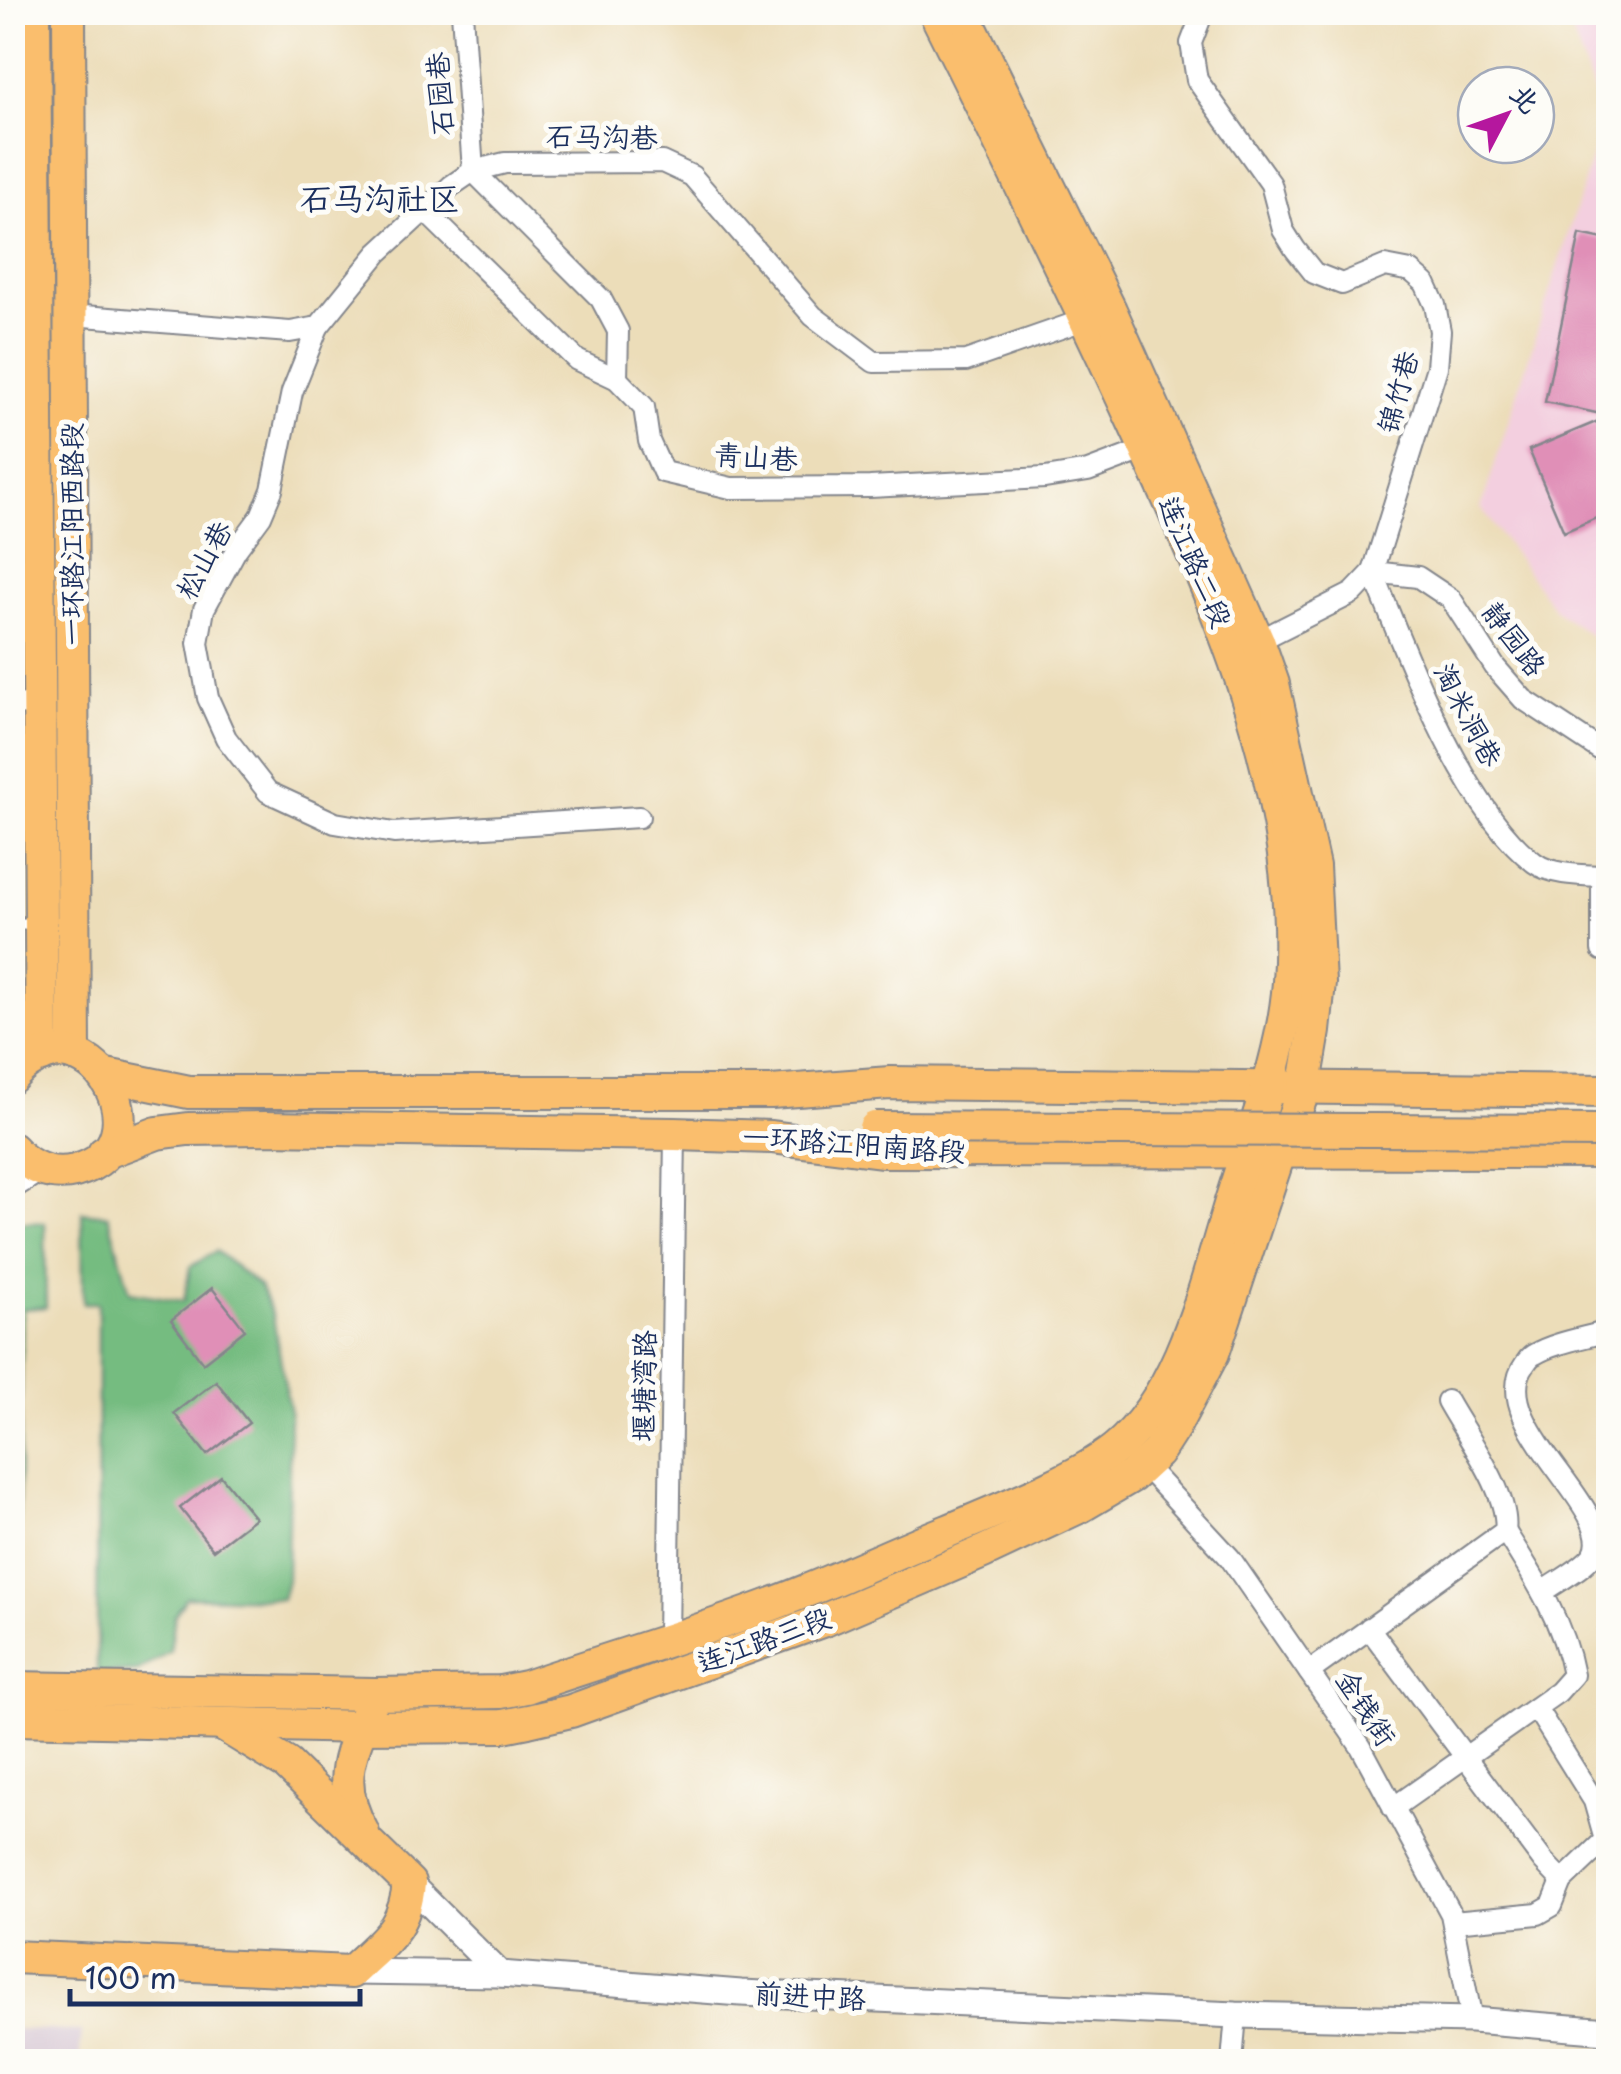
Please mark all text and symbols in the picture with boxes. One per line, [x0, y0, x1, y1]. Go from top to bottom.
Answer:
street label: 石园巷 [414, 50, 463, 138]
north arrow [1456, 65, 1556, 165]
text: 北 [1501, 73, 1551, 122]
street label: 石马沟巷 [546, 113, 659, 158]
district label: 石马沟社区 [300, 173, 460, 221]
street label: 锦竹巷 [1365, 345, 1428, 438]
street label: 一环路江阳西路段 [49, 422, 92, 646]
street label: 青山巷 [713, 431, 800, 480]
street label: 连江路二段 [1148, 489, 1244, 634]
street label: 松山巷 [164, 511, 242, 606]
street label: 静园路 [1473, 592, 1558, 685]
street label: 淘米洞巷 [1424, 655, 1515, 775]
street label: 一环路江阳南路段 [741, 1113, 967, 1172]
street label: 堰塘湾路 [620, 1330, 665, 1442]
street label: 连江路三段 [690, 1594, 837, 1683]
street label: 金钱街 [1326, 1660, 1408, 1754]
scale bar [70, 1944, 360, 2006]
text: 100 m [85, 1954, 177, 1999]
street label: 前进中路 [753, 1970, 867, 2019]

